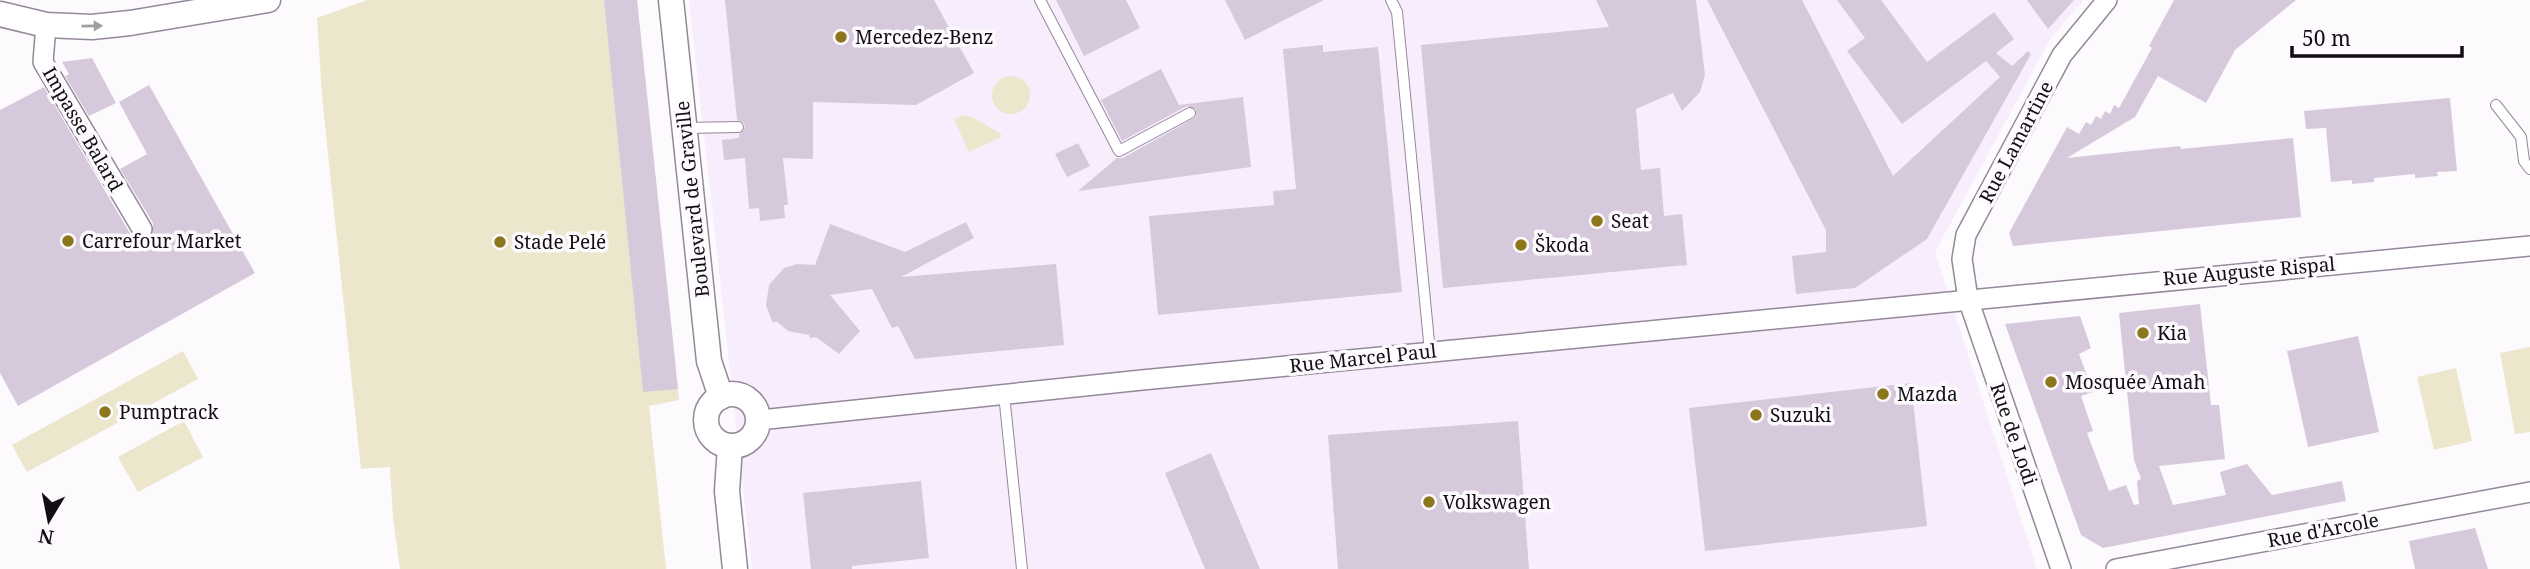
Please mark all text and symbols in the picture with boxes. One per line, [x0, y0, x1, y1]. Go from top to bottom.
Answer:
scale bar [2292, 14, 2462, 58]
one-way arrow [81, 20, 103, 32]
place label: Mercedez-Benz [855, 24, 993, 50]
text: 50 m [2302, 24, 2351, 52]
marker: Mercedez-Benz [833, 29, 849, 45]
street label: Impasse Balard [37, 62, 129, 196]
street label: Rue Lamartine [1973, 76, 2059, 208]
street label: Boulevard de Graville [669, 99, 715, 299]
place label: Seat [1611, 208, 1649, 234]
marker: Seat [1589, 213, 1605, 229]
place label: Carrefour Market [82, 228, 242, 254]
place label: Stade Pelé [514, 229, 606, 255]
place label: Škoda [1535, 232, 1589, 258]
marker: Carrefour Market [60, 233, 76, 249]
marker: Stade Pelé [492, 234, 508, 250]
marker: Škoda [1513, 237, 1529, 253]
street label: Rue Auguste Rispal [2162, 251, 2336, 291]
place label: Kia [2157, 320, 2187, 346]
marker: Kia [2135, 325, 2151, 341]
street label: Rue Marcel Paul [1288, 337, 1438, 379]
place label: Mosquée Amah [2065, 369, 2205, 395]
marker: Mosquée Amah [2043, 374, 2059, 390]
street label: Rue de Lodi [1984, 379, 2044, 489]
place label: Mazda [1897, 381, 1958, 407]
marker: Mazda [1875, 386, 1891, 402]
place label: Pumptrack [119, 399, 219, 425]
place label: Suzuki [1770, 402, 1831, 428]
marker: Pumptrack [97, 404, 113, 420]
marker: Suzuki [1748, 407, 1764, 423]
north arrow [14, 485, 84, 555]
place label: Volkswagen [1443, 489, 1551, 515]
marker: Volkswagen [1421, 494, 1437, 510]
street label: Rue d'Arcole [2265, 506, 2381, 554]
text: N [36, 523, 56, 551]

